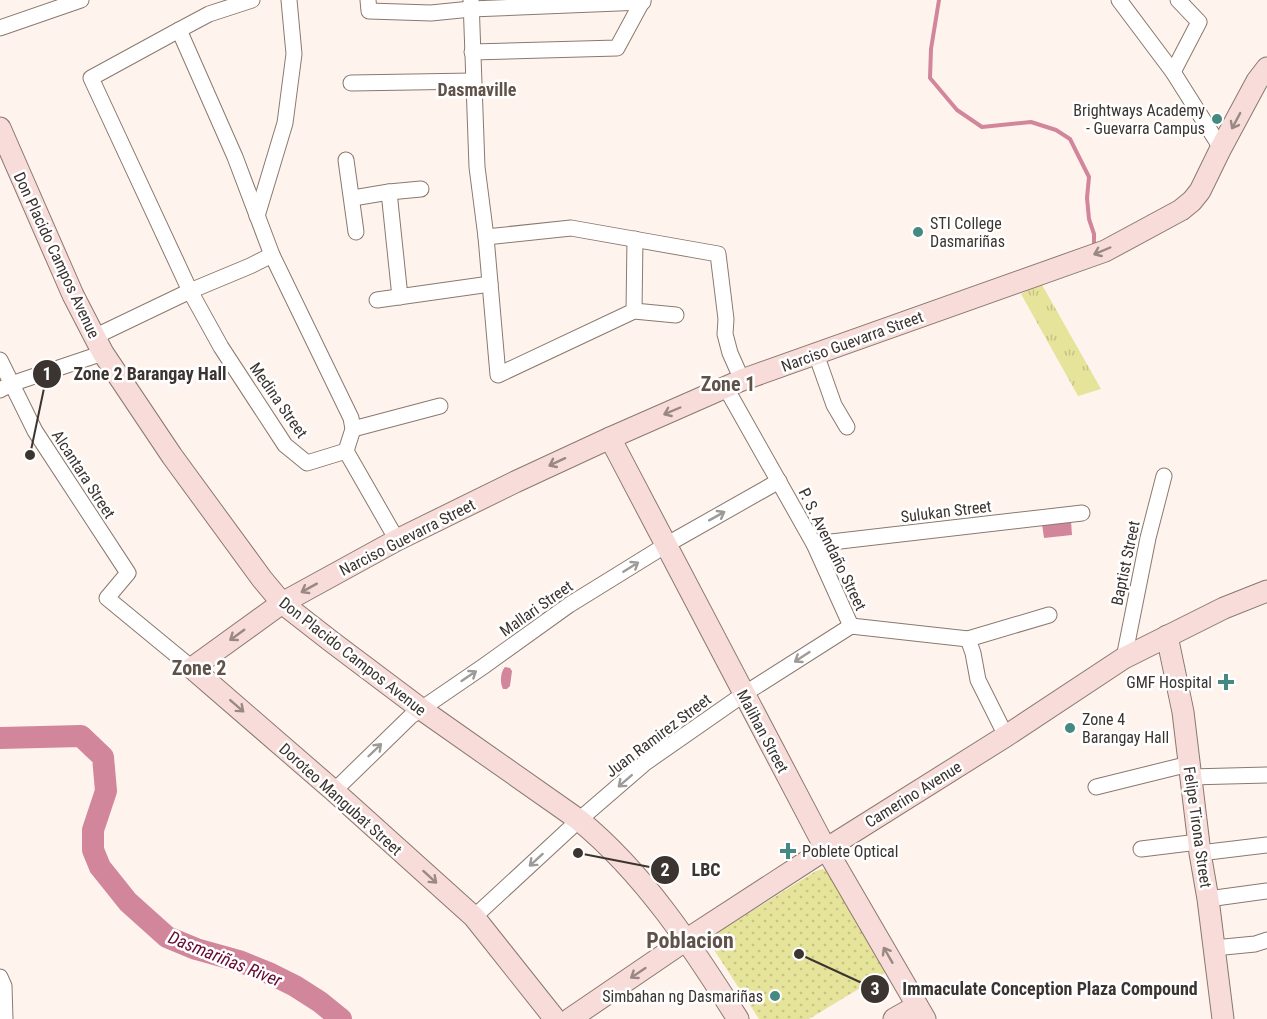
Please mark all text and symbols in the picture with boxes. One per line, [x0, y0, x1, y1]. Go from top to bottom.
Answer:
district label: Dasmaville [438, 79, 517, 100]
place label: Brightways Academy - Guevarra Campus [1073, 101, 1205, 138]
marker: Brightways Academy - Guevarra Campus [1210, 112, 1224, 126]
one-way arrow [1230, 112, 1242, 129]
street label: Don Placido Campos Avenue [10, 169, 103, 341]
place label: STI College Dasmariñas [930, 214, 1005, 251]
marker: STI College Dasmariñas [911, 225, 925, 239]
one-way arrow [1093, 246, 1111, 257]
street label: Narciso Guevarra Street [779, 307, 926, 376]
callout: Zone 2 Barangay Hall [32, 356, 239, 392]
street label: Medina Street [246, 359, 312, 442]
text: 1 [42, 363, 52, 384]
text: Zone 2 Barangay Hall [74, 363, 226, 384]
district label: Zone 1 [701, 372, 755, 396]
one-way arrow [664, 406, 682, 417]
street label: Alcantara Street [48, 427, 119, 522]
one-way arrow [549, 457, 567, 469]
street label: P. S. Avendaño Street [795, 485, 871, 614]
street label: Narciso Guevarra Street [336, 495, 478, 580]
street label: Sulukan Street [900, 496, 993, 526]
one-way arrow [708, 510, 725, 522]
street label: Baptist Street [1107, 519, 1144, 607]
one-way arrow [622, 560, 639, 572]
street label: Mallari Street [496, 576, 577, 640]
one-way arrow [301, 582, 318, 594]
street label: Don Placido Campos Avenue [275, 593, 430, 720]
one-way arrow [230, 629, 246, 642]
one-way arrow [793, 651, 810, 664]
district label: Zone 2 [172, 656, 226, 680]
one-way arrow [461, 670, 477, 682]
place label: GMF Hospital [1126, 673, 1212, 692]
marker: GMF Hospital [1217, 673, 1235, 691]
street label: Malihan Street [733, 686, 793, 776]
street label: Juan Ramirez Street [602, 689, 715, 781]
one-way arrow [229, 699, 244, 713]
place label: Zone 4 Barangay Hall [1082, 710, 1169, 747]
marker: Zone 4 Barangay Hall [1063, 721, 1077, 735]
street label: Doroteo Mangubat Street [275, 739, 406, 860]
one-way arrow [368, 743, 383, 758]
street label: Camerino Avenue [861, 757, 965, 832]
street label: Felipe Tirona Street [1180, 765, 1215, 889]
one-way arrow [618, 774, 633, 788]
marker: Poblete Optical [779, 842, 797, 860]
place label: Poblete Optical [802, 842, 898, 861]
callout: LBC [650, 852, 733, 888]
one-way arrow [529, 853, 544, 867]
text: 2 [660, 859, 670, 880]
text: LBC [692, 859, 720, 880]
one-way arrow [422, 870, 437, 884]
water label: Dasmariñas River [166, 926, 285, 991]
district label: Poblacion [646, 928, 734, 953]
one-way arrow [881, 947, 893, 964]
one-way arrow [630, 967, 646, 979]
callout: Immaculate Conception Plaza Compound [860, 971, 1210, 1007]
text: 3 [870, 978, 880, 999]
text: Immaculate Conception Plaza Compound [902, 978, 1198, 999]
place label: Simbahan ng Dasmariñas [602, 987, 763, 1006]
marker: Simbahan ng Dasmariñas [768, 989, 782, 1003]

